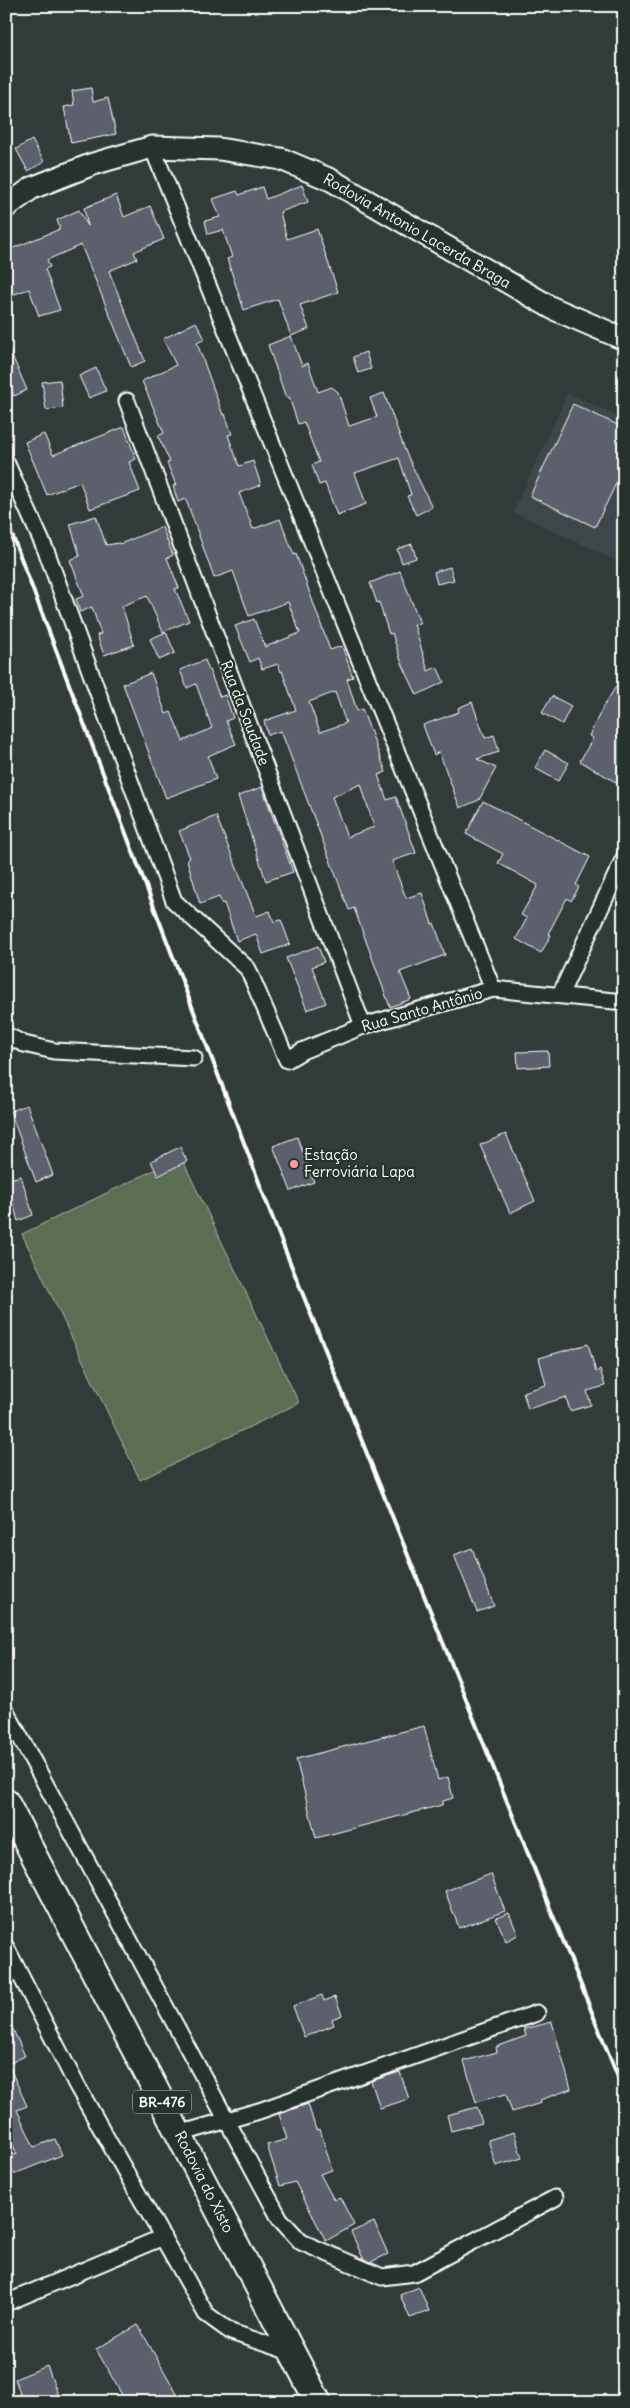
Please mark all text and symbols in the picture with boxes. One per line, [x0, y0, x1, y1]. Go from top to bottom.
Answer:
street label: Rodovia Antonio Lacerda Braga [320, 169, 515, 292]
street label: Rua da Saudade [217, 658, 274, 768]
street label: Rua Santo Antônio [359, 983, 485, 1036]
place label: Estação Ferroviária Lapa [304, 1145, 415, 1181]
marker: Estação Ferroviária Lapa [288, 1158, 300, 1170]
road number: BR-476 [133, 2090, 191, 2114]
street label: Rodovia do Xisto [171, 2128, 238, 2236]

